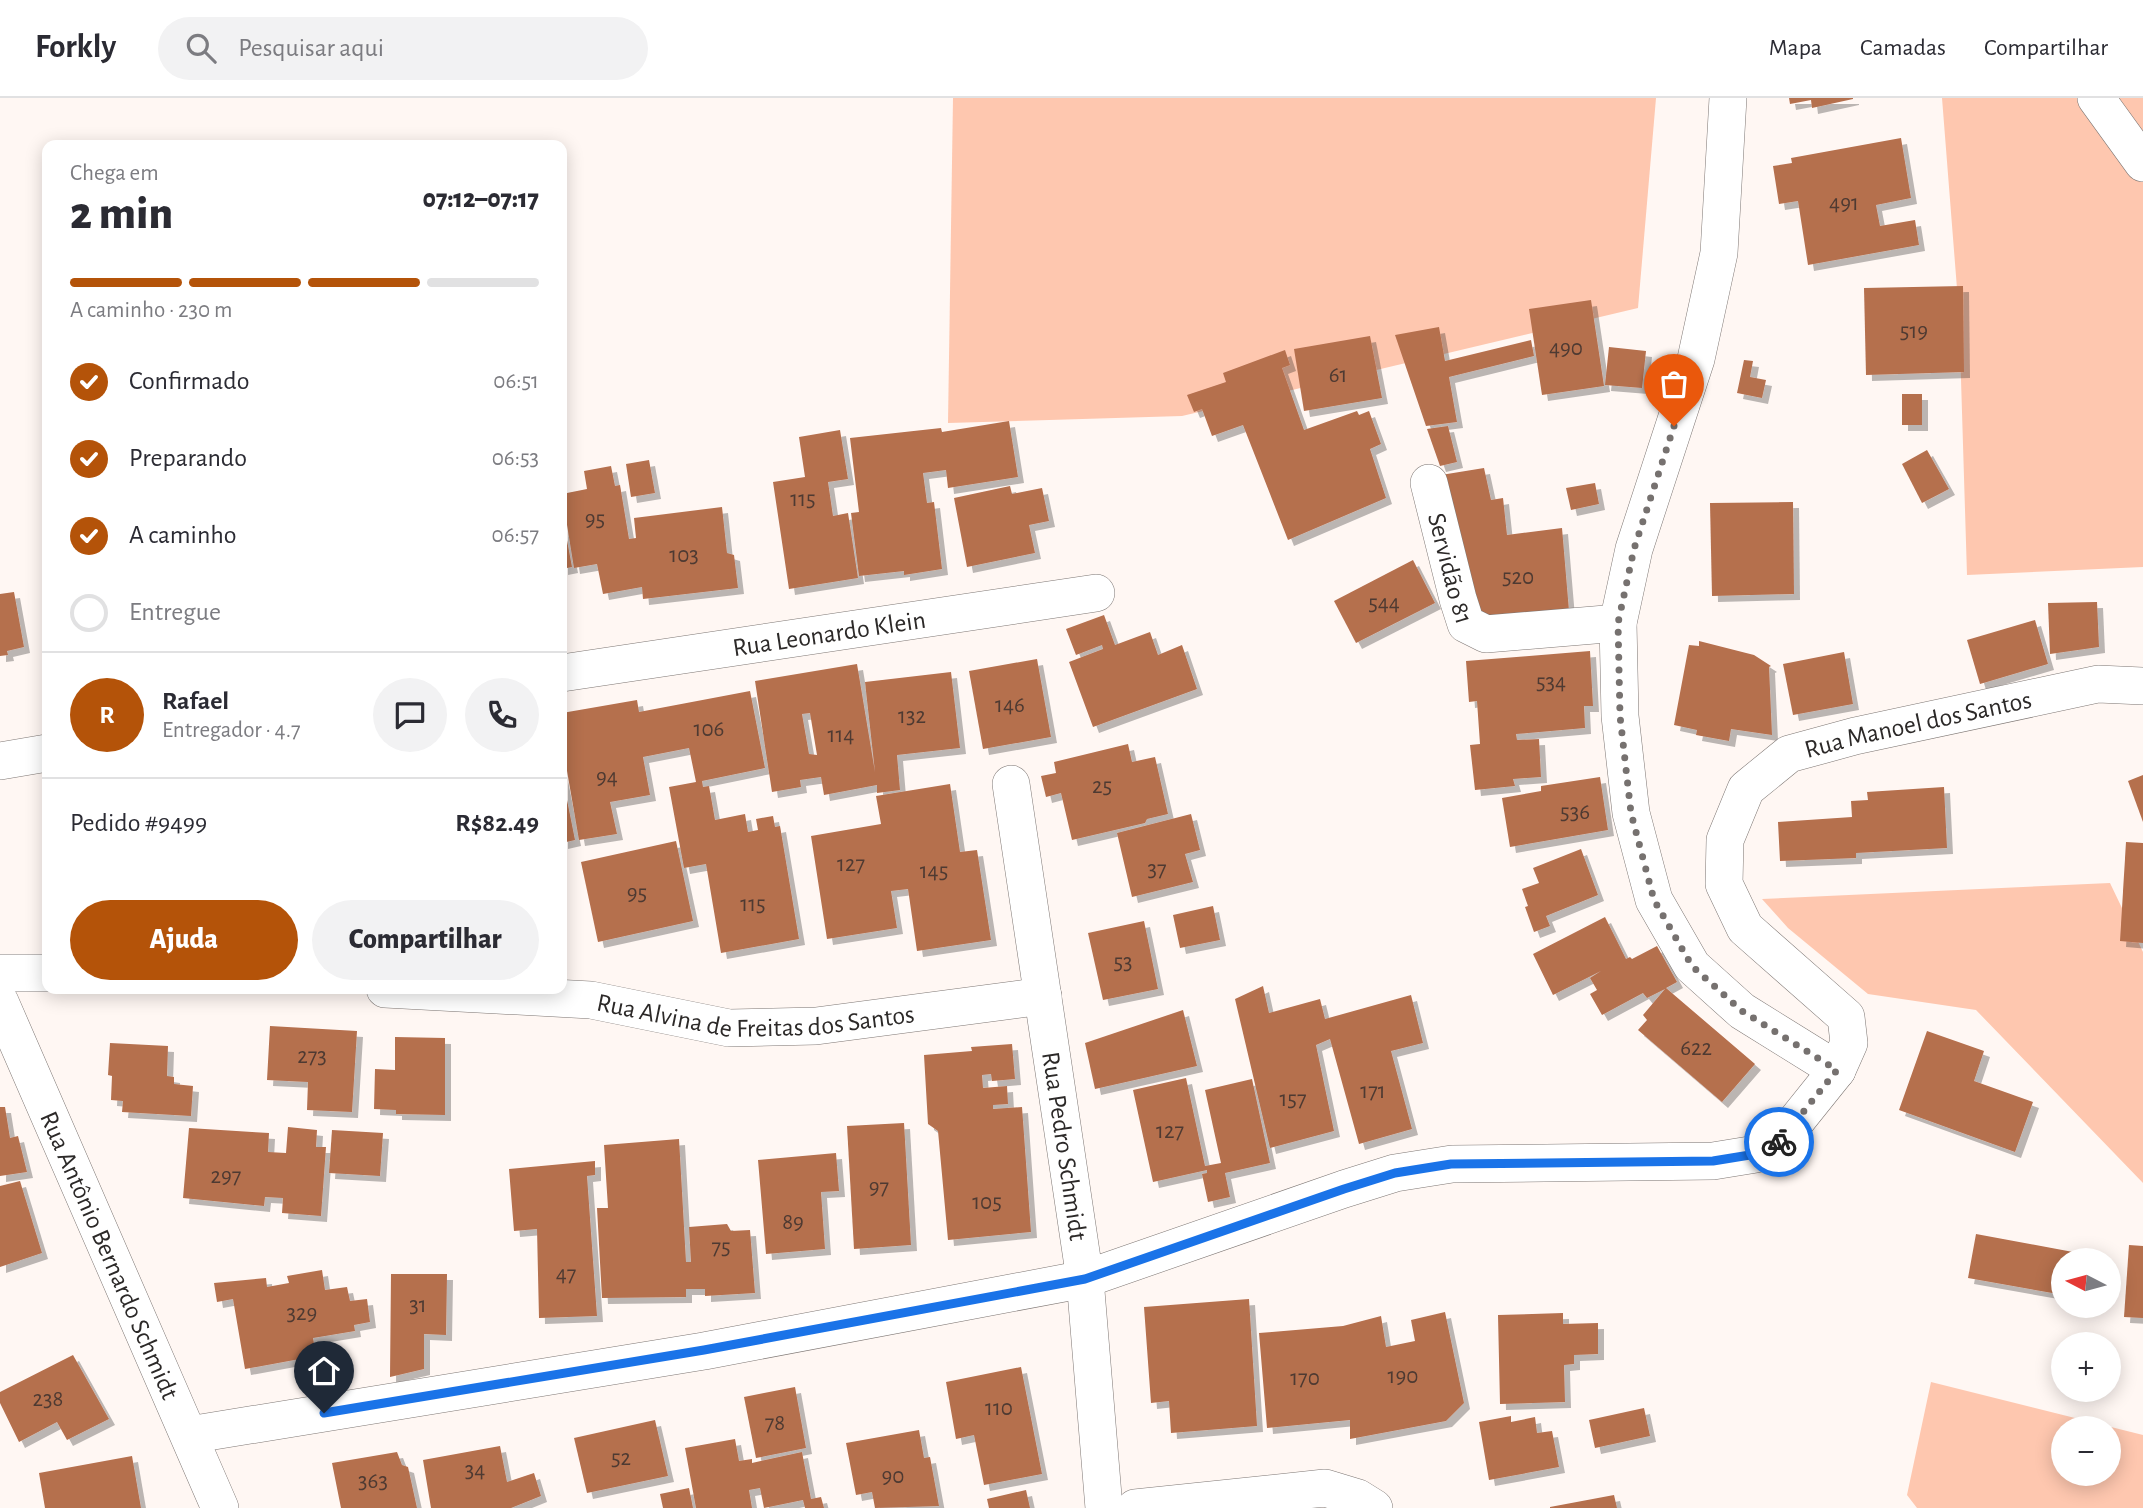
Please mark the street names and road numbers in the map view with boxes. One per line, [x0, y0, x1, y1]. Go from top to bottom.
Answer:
street label: Servidão 81 [1423, 510, 1477, 627]
street label: Rua Leonardo Klein [731, 607, 928, 661]
street label: Rua Manoel dos Santos [1802, 687, 2034, 763]
street label: Rua Alvina de Freitas dos Santos [595, 990, 916, 1042]
street label: Rua Pedro Schmidt [1037, 1050, 1091, 1242]
street label: Rua Antônio Bernardo Schmidt [35, 1108, 183, 1403]

